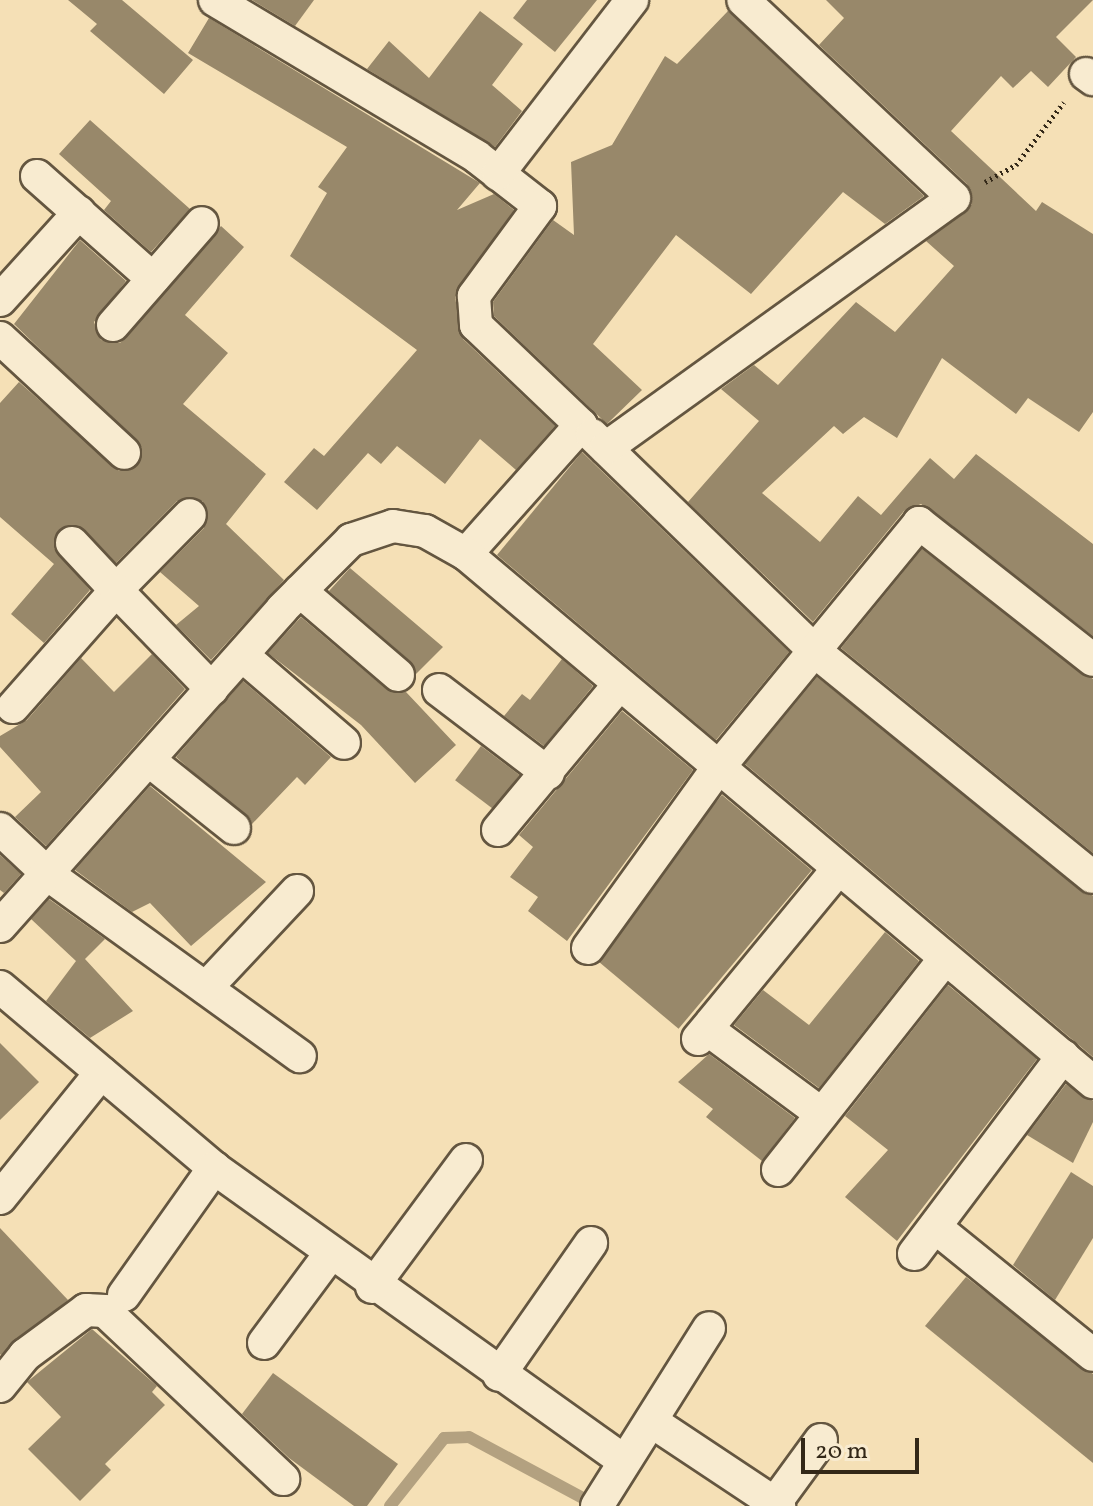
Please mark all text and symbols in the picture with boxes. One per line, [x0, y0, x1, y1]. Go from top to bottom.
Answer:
scale bar [805, 1422, 923, 1472]
text: 20 m [815, 1435, 868, 1469]

